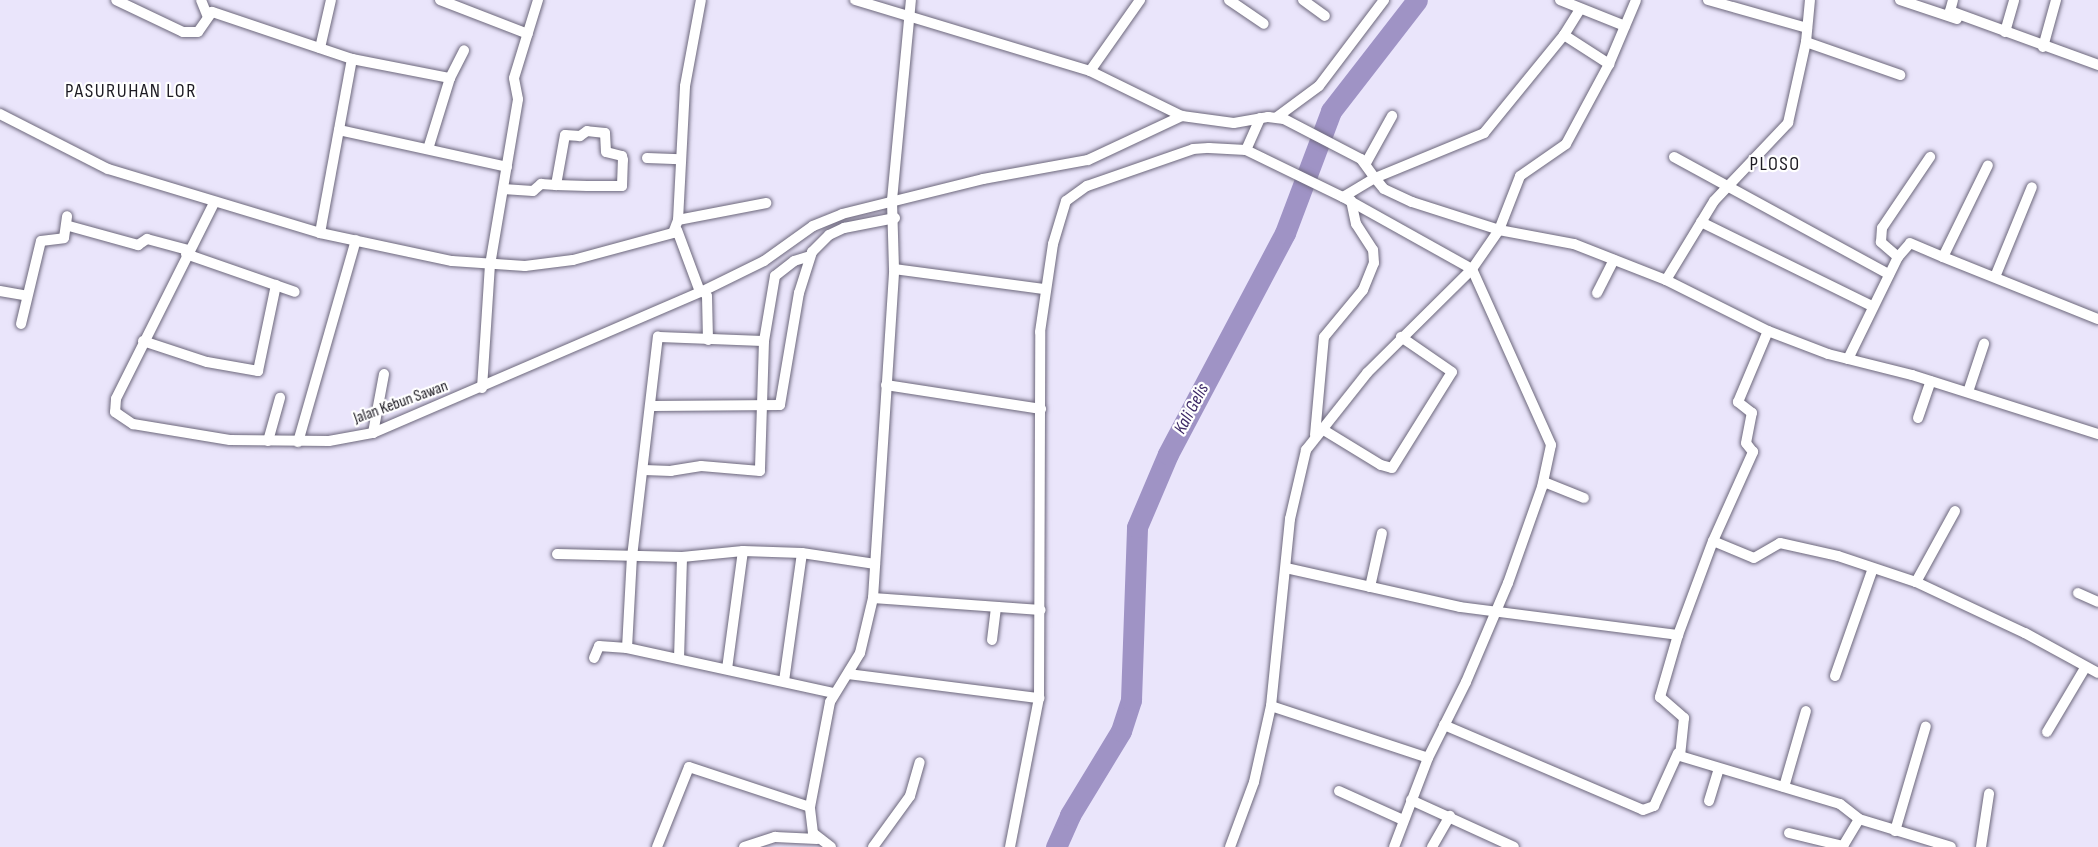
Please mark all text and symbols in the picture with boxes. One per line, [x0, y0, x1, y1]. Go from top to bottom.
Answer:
district label: PASURUHAN LOR [65, 79, 197, 103]
district label: PLOSO [1749, 152, 1801, 176]
street label: Jalan Kebun Sawan [351, 377, 451, 429]
water label: Kali Gelis [1170, 380, 1214, 438]

